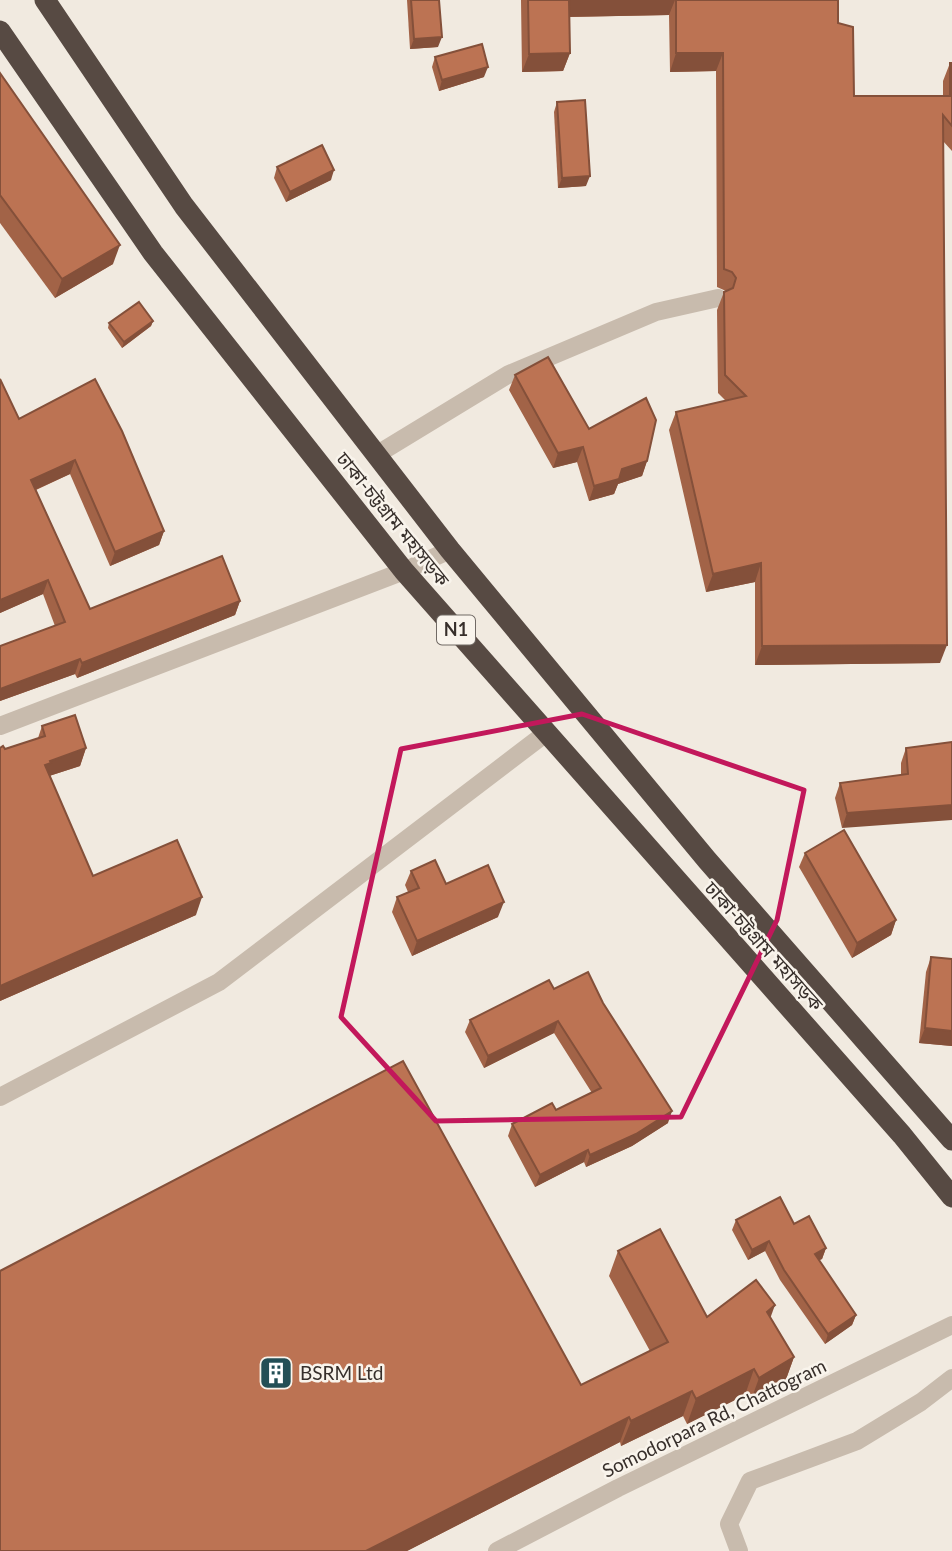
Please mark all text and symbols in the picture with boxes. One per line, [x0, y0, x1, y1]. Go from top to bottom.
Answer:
street label: ঢাকা-চট্টগ্রাম মহাসড়ক [332, 446, 455, 591]
road number: N1 [437, 616, 475, 644]
street label: ঢাকা-চট্টগ্রাম মহাসড়ক [700, 876, 829, 1016]
street label: Somodorpara Rd, Chattogram [598, 1353, 829, 1482]
building icon: BSRM Ltd [257, 1354, 295, 1392]
place label: BSRM Ltd [300, 1361, 383, 1384]

